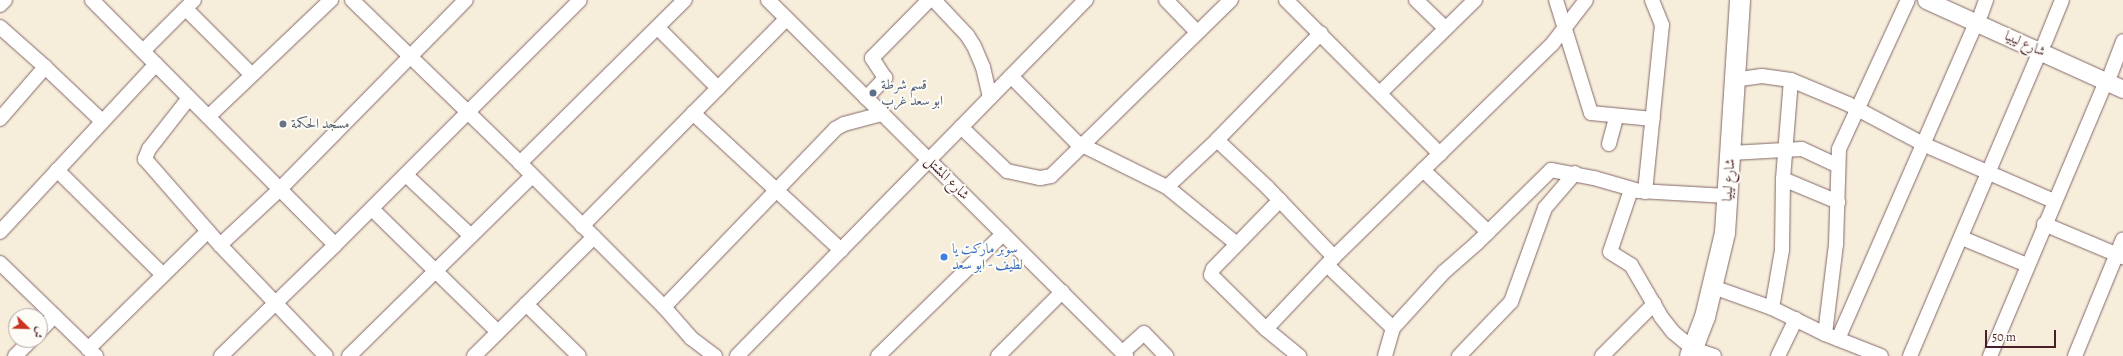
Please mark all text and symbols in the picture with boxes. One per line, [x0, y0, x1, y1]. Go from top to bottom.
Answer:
street label: شارع ليبيا [2002, 28, 2048, 60]
place label: قسم شرطة ابو سعد غرب [881, 77, 943, 110]
marker: قسم شرطة ابو سعد غرب [868, 88, 878, 98]
place label: مسجد الحكمة [291, 116, 349, 132]
marker: مسجد الحكمة [278, 119, 288, 129]
street label: شارع المشتل [921, 152, 973, 204]
street label: شارع ليبيا [1719, 158, 1739, 202]
place label: سوبر ماركت يا لطيف - ابو سعد [952, 241, 1023, 274]
marker: سوبر ماركت يا لطيف - ابو سعد [939, 252, 949, 262]
north arrow [8, 308, 48, 348]
scale bar [1987, 322, 2058, 348]
text: ش [30, 325, 48, 340]
text: 50 m [1992, 329, 2016, 345]

